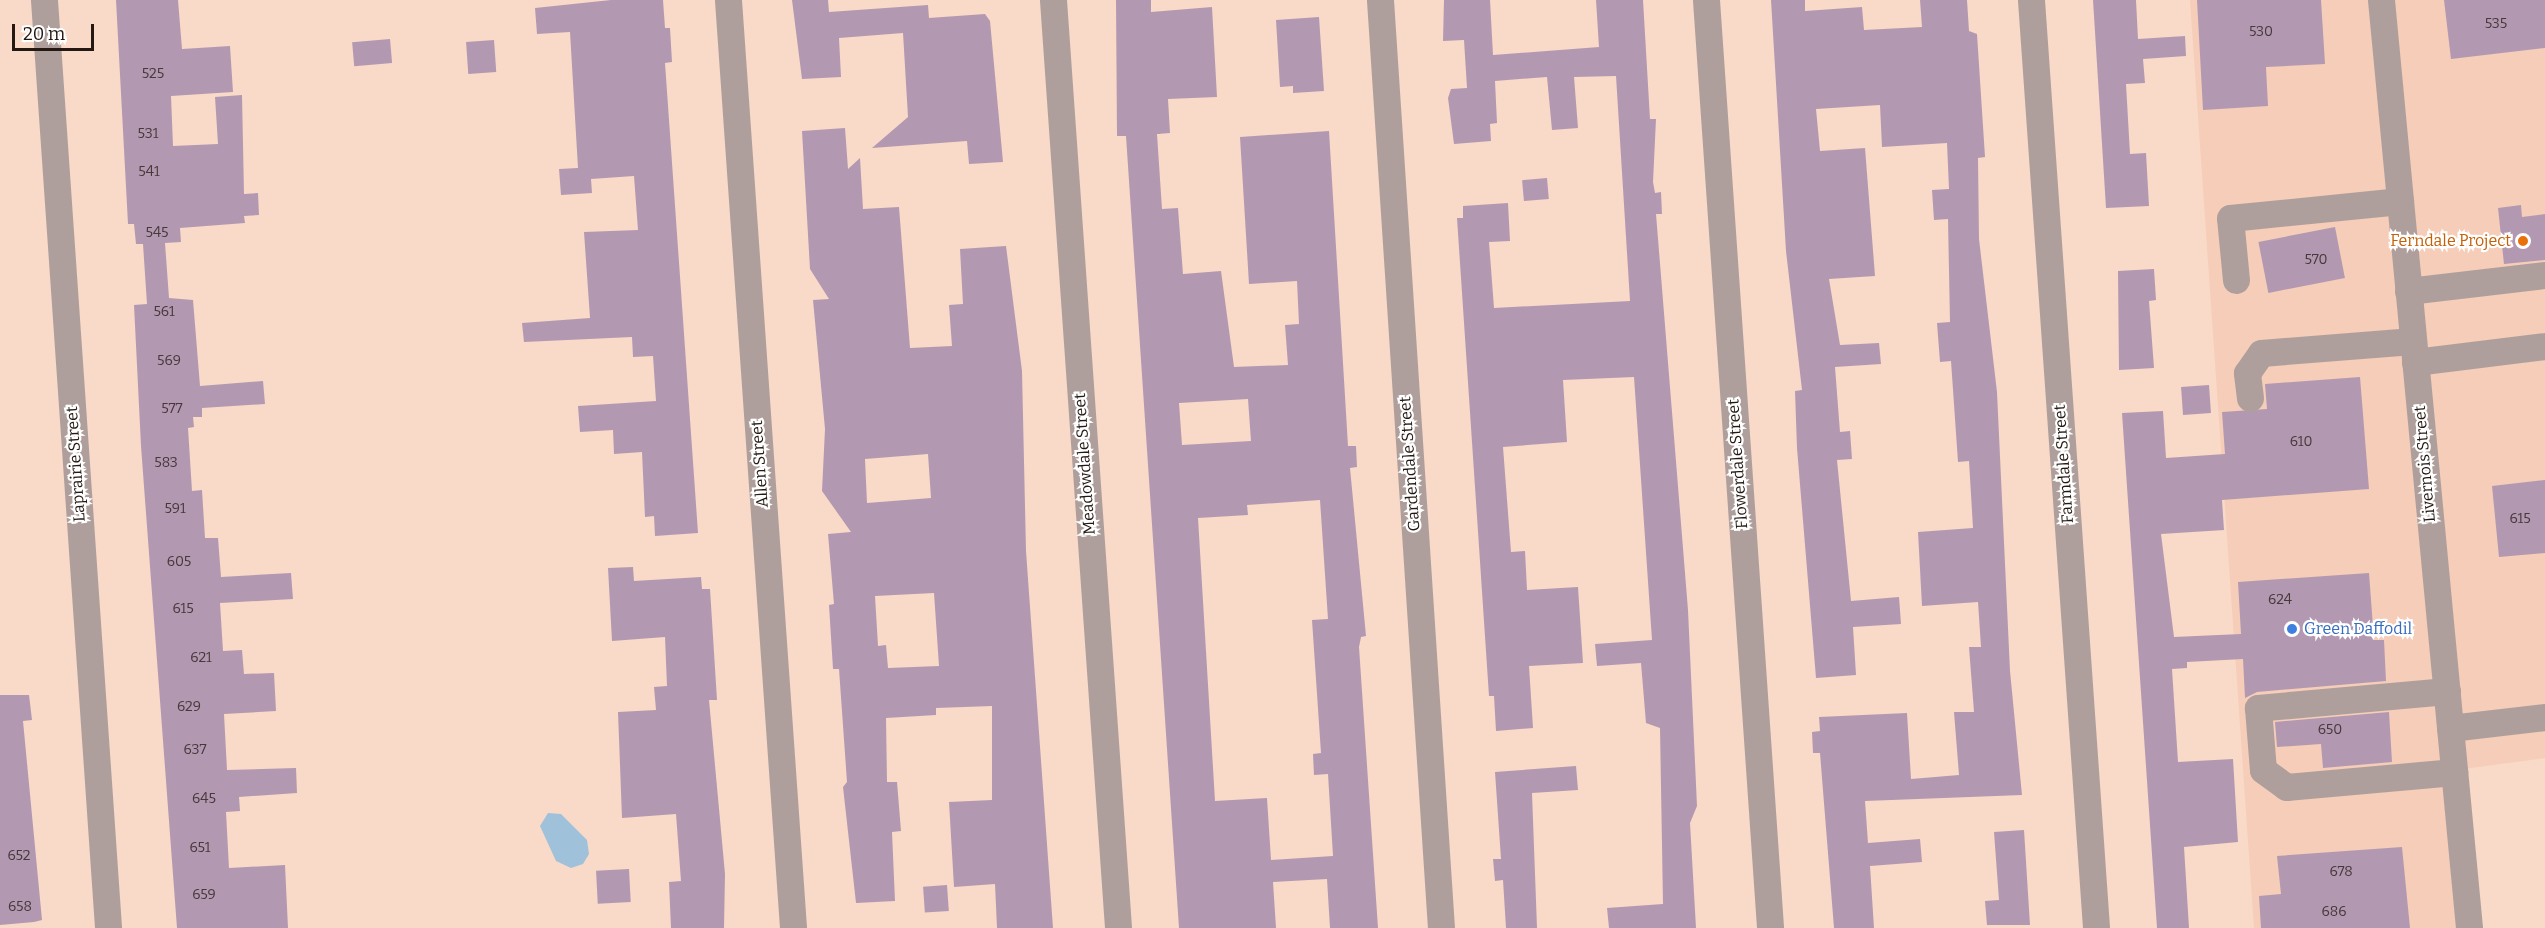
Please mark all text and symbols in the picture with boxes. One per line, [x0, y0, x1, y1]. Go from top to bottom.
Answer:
scale bar [15, 12, 98, 50]
house number: 535 [2485, 16, 2507, 32]
text: 20 m [23, 23, 65, 45]
house number: 530 [2249, 24, 2273, 40]
house number: 525 [142, 66, 164, 82]
house number: 531 [138, 126, 158, 142]
house number: 541 [138, 164, 160, 180]
house number: 545 [145, 225, 169, 241]
place label: Ferndale Project [2390, 231, 2511, 251]
marker: Ferndale Project [2516, 234, 2530, 248]
house number: 570 [2305, 252, 2327, 268]
house number: 561 [153, 304, 175, 320]
house number: 569 [157, 353, 181, 369]
street label: Meadowdale Street [1070, 392, 1100, 536]
street label: Gardendale Street [1396, 396, 1424, 532]
street label: Flowerdale Street [1724, 398, 1752, 530]
house number: 577 [161, 401, 183, 417]
street label: Farmdale Street [2050, 404, 2078, 524]
street label: Livernois Street [2410, 405, 2440, 523]
street label: Laprairie Street [62, 406, 90, 522]
street label: Allen Street [747, 420, 773, 508]
house number: 610 [2290, 434, 2312, 450]
house number: 583 [154, 455, 178, 471]
house number: 591 [164, 501, 186, 517]
house number: 615 [2509, 511, 2531, 527]
house number: 605 [167, 554, 191, 570]
house number: 624 [2268, 592, 2292, 608]
house number: 615 [172, 601, 194, 617]
place label: Green Daffodil [2304, 619, 2412, 639]
marker: Green Daffodil [2285, 622, 2299, 636]
house number: 621 [190, 650, 212, 666]
house number: 629 [177, 699, 201, 715]
house number: 650 [2318, 722, 2342, 738]
house number: 637 [183, 742, 207, 758]
house number: 645 [192, 791, 216, 807]
house number: 651 [190, 840, 210, 856]
house number: 652 [8, 848, 30, 864]
house number: 678 [2329, 864, 2353, 880]
house number: 659 [192, 887, 216, 903]
house number: 658 [8, 899, 32, 915]
house number: 686 [2322, 904, 2346, 920]

